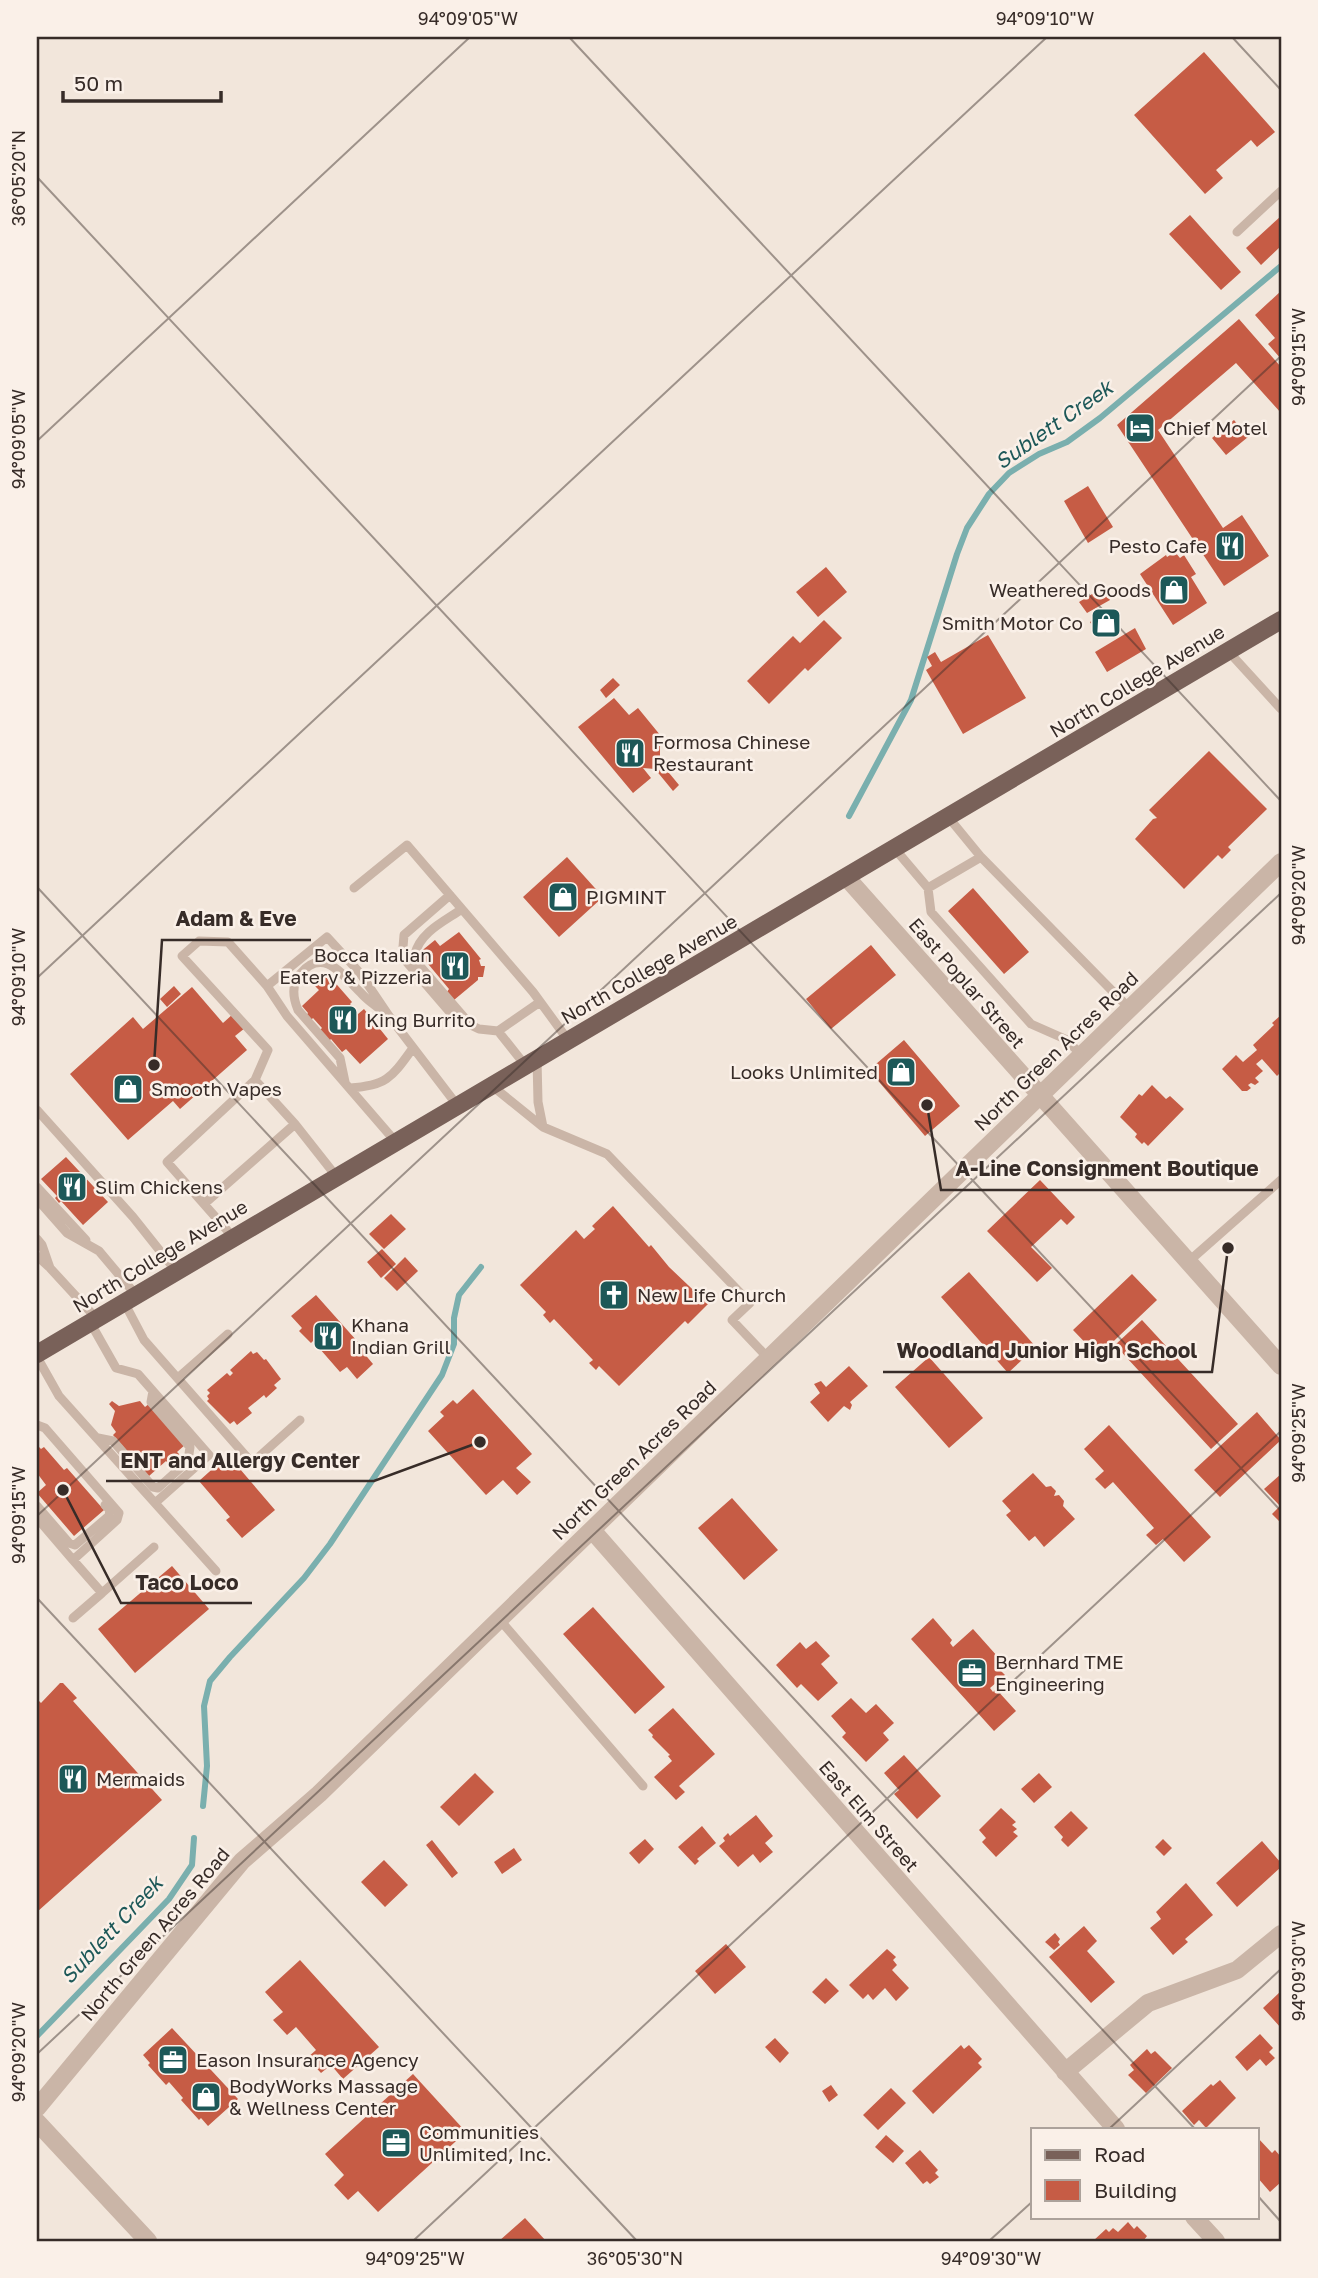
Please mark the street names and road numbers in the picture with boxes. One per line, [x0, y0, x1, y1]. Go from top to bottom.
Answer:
street label: North College Avenue [1045, 619, 1228, 742]
street label: North College Avenue [557, 909, 741, 1028]
street label: East Poplar Street [905, 913, 1030, 1053]
street label: North Green Acres Road [969, 966, 1143, 1135]
street label: North College Avenue [68, 1194, 251, 1317]
street label: North Green Acres Road [547, 1375, 721, 1544]
street label: East Elm Street [815, 1755, 924, 1876]
street label: North Green Acres Road [75, 1842, 234, 2025]

